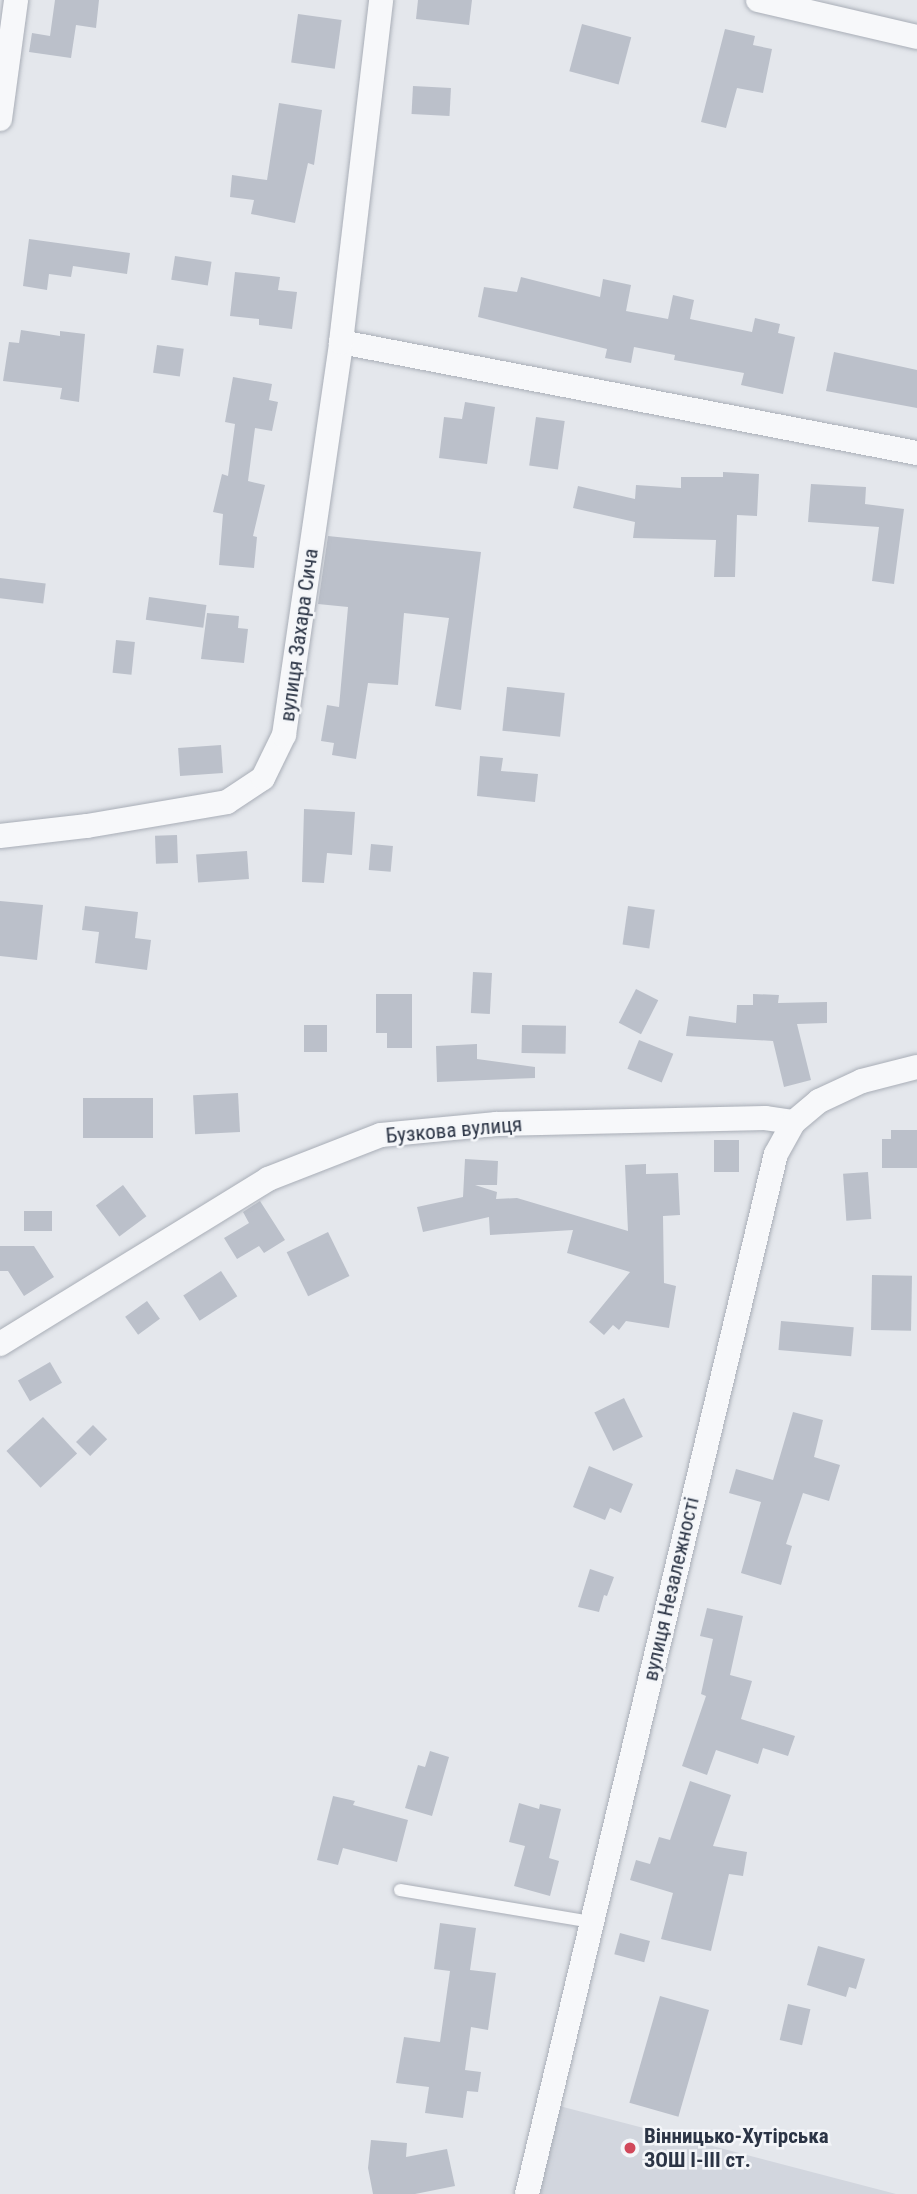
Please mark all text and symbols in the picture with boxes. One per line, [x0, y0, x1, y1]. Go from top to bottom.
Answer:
street label: вулиця Захара Сича [274, 547, 324, 723]
street label: Бузкова вулиця [385, 1111, 523, 1149]
street label: вулиця Незалежності [638, 1495, 704, 1683]
place label: Вінницько-Хутірська ЗОШ І-ІІІ ст. [644, 2123, 829, 2173]
marker: Вінницько-Хутірська ЗОШ І-ІІІ ст. [622, 2140, 638, 2156]

